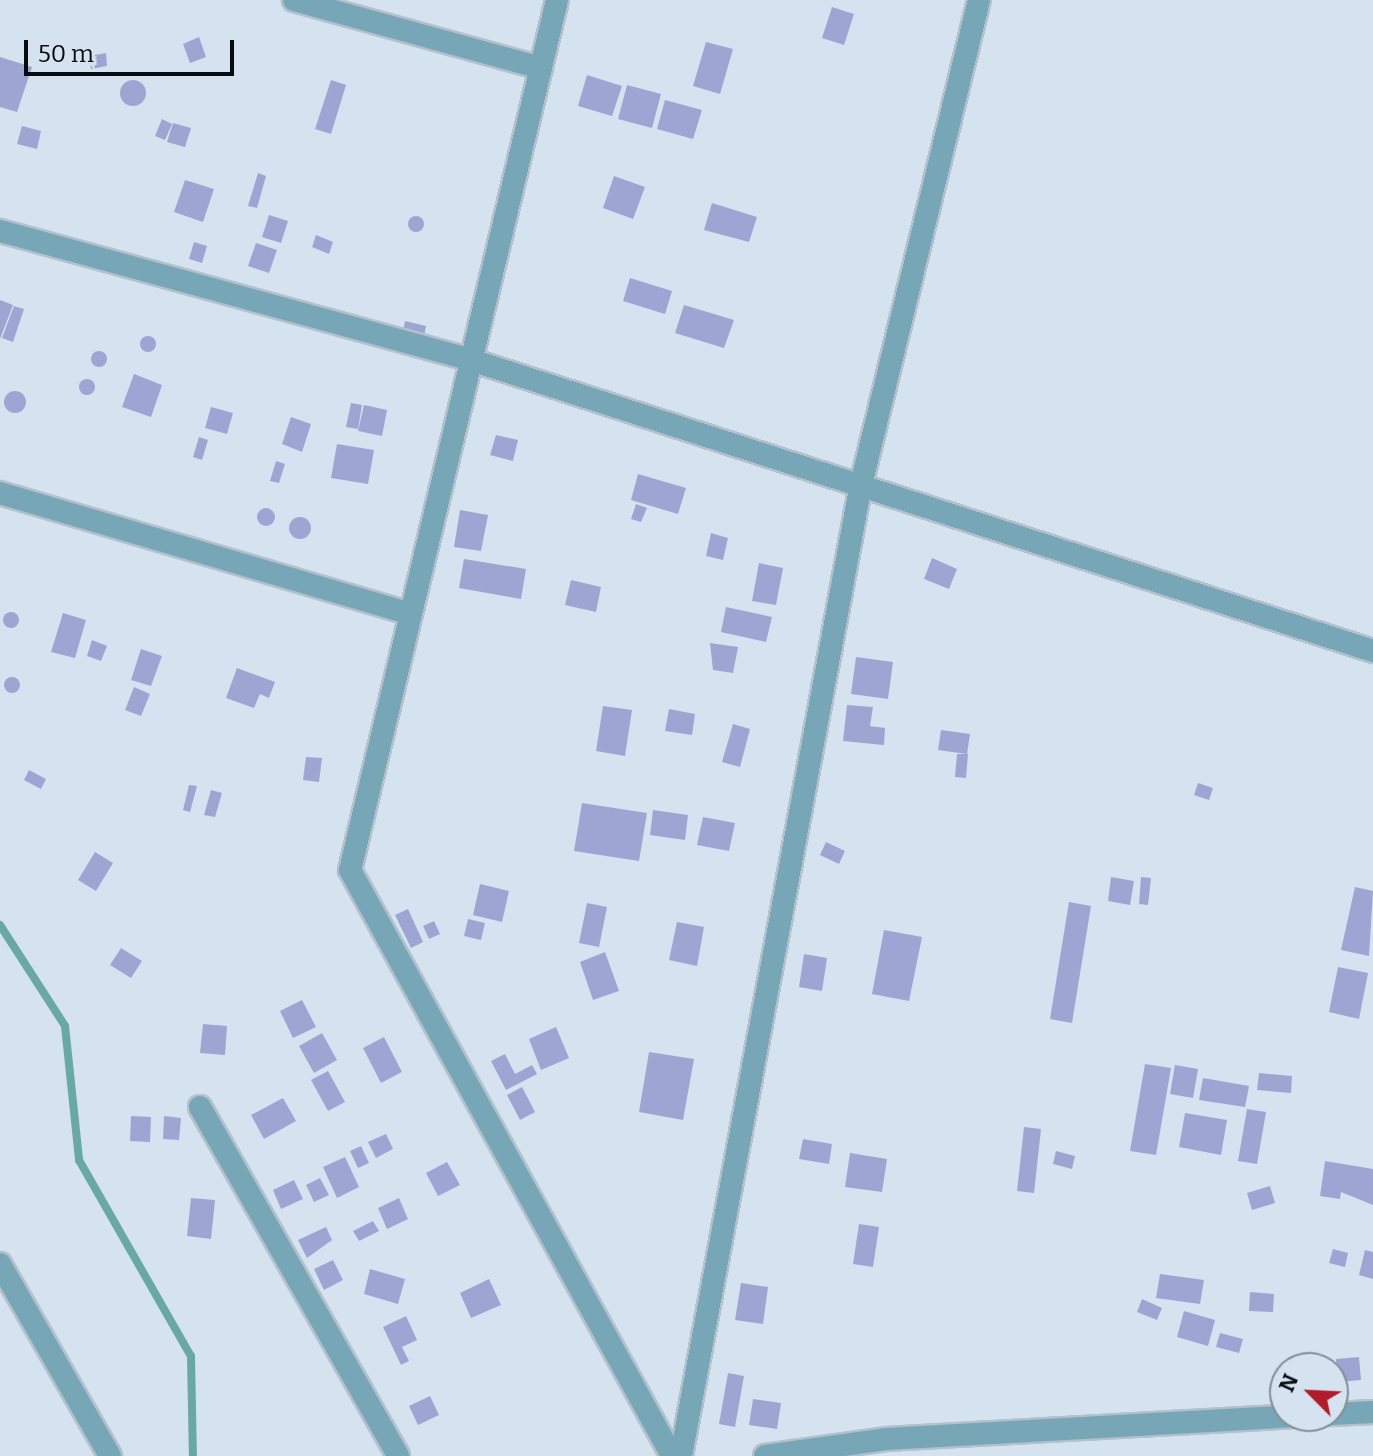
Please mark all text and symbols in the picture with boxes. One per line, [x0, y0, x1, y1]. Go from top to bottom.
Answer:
scale bar [28, 24, 238, 74]
text: 50 m [38, 40, 94, 68]
north arrow [1269, 1352, 1349, 1432]
text: N [1273, 1370, 1304, 1396]

